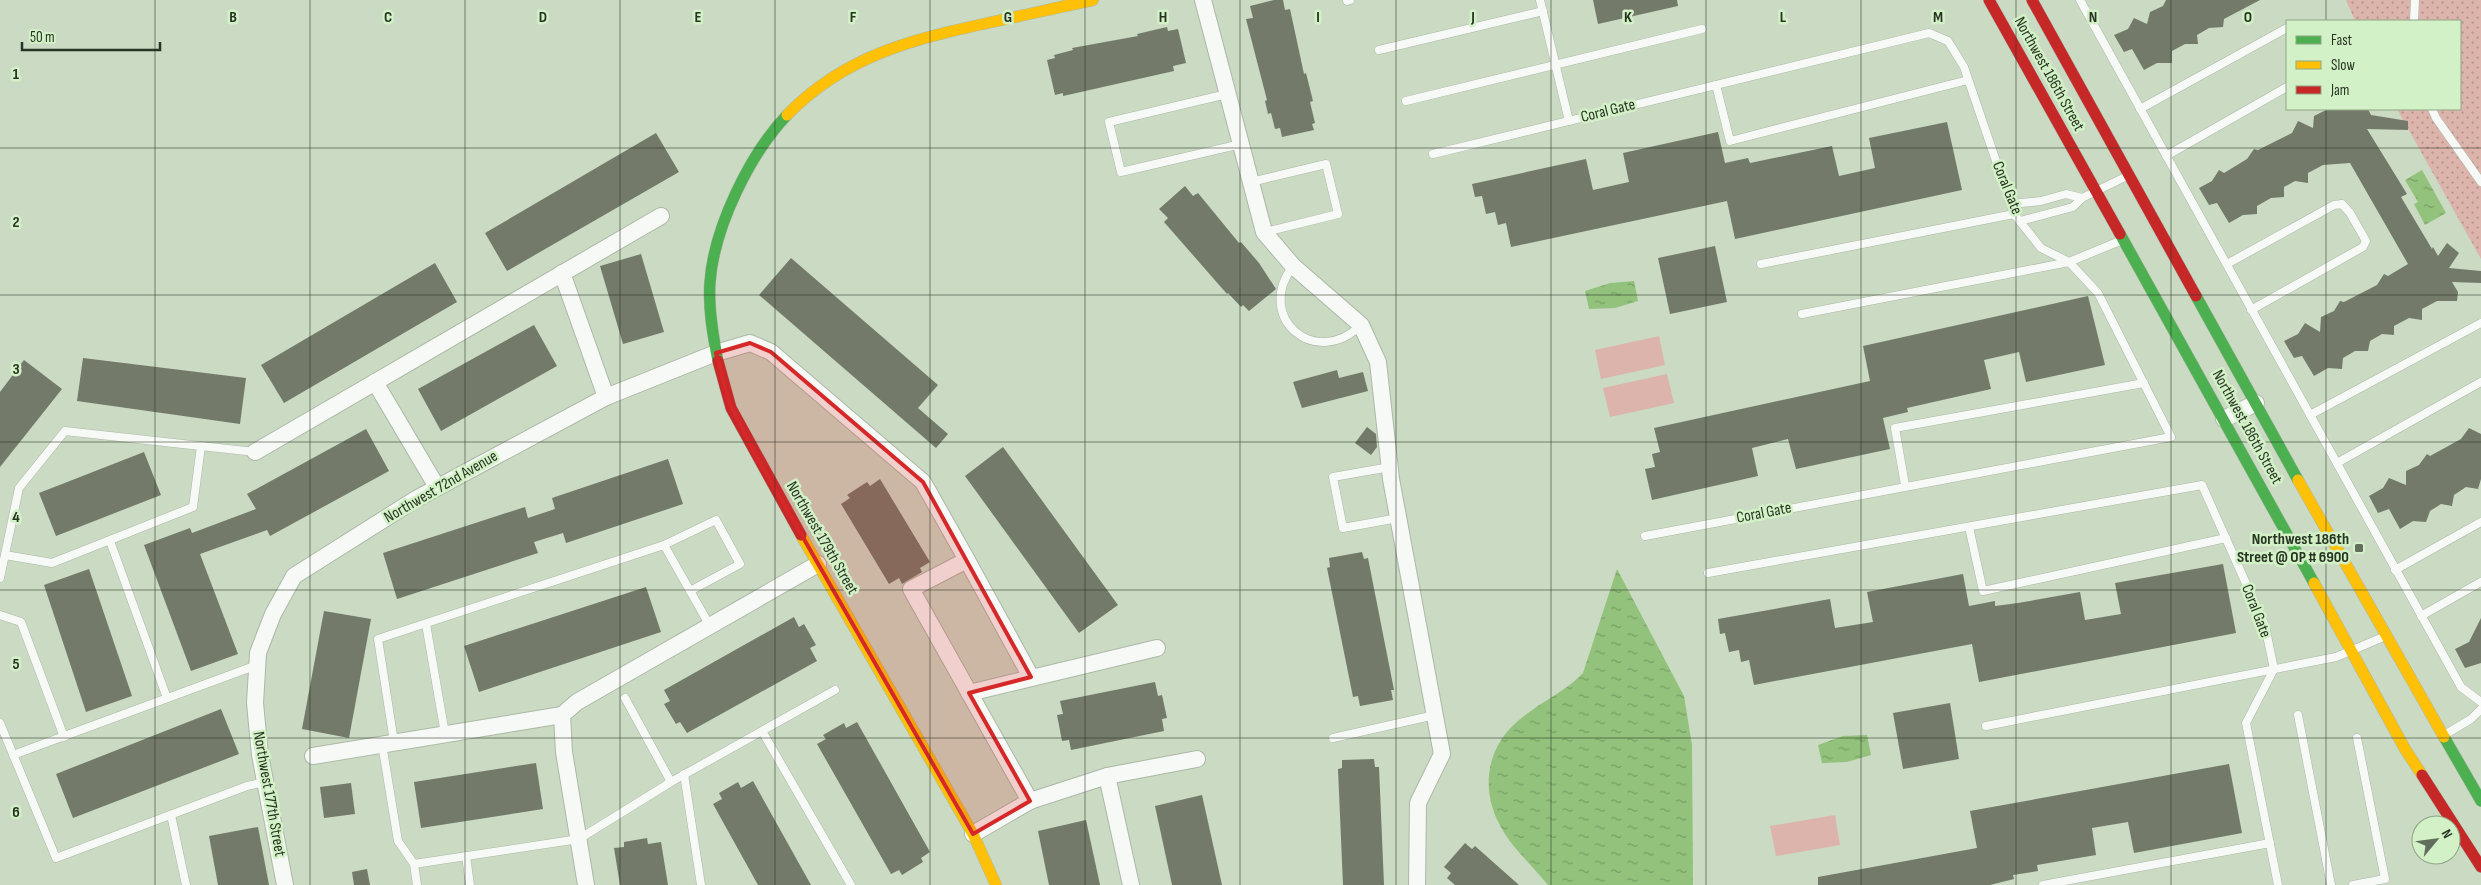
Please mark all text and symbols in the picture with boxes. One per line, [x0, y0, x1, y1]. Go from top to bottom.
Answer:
text: B [229, 8, 237, 27]
text: C [384, 8, 392, 27]
text: D [539, 8, 547, 27]
text: E [695, 8, 702, 27]
text: F [850, 8, 857, 27]
text: G [1004, 8, 1012, 27]
text: H [1159, 8, 1167, 27]
text: I [1316, 8, 1320, 27]
text: J [1470, 8, 1475, 27]
text: K [1624, 8, 1632, 27]
text: L [1780, 8, 1787, 27]
text: M [1933, 8, 1943, 27]
text: N [2089, 8, 2097, 27]
text: O [2244, 8, 2252, 27]
street label: Northwest 186th Street [2010, 14, 2088, 134]
scale bar [22, 20, 160, 52]
legend [2286, 20, 2461, 110]
text: 50 m [30, 28, 55, 47]
text: Fast [2331, 31, 2353, 50]
text: Slow [2331, 56, 2355, 75]
text: 1 [13, 65, 20, 84]
text: Jam [2330, 81, 2349, 100]
street label: Coral Gate [1579, 95, 1637, 127]
street label: Coral Gate [1988, 159, 2026, 217]
text: 2 [12, 213, 20, 232]
text: 3 [12, 360, 20, 379]
street label: Northwest 186th Street [2208, 367, 2286, 487]
street label: Northwest 72nd Avenue [381, 447, 501, 527]
street label: Northwest 179th Street [782, 478, 862, 598]
street label: Coral Gate [1735, 498, 1793, 528]
text: 4 [12, 508, 20, 527]
place label: Northwest 186th Street @ OP # 6900 [2237, 530, 2349, 567]
marker: Northwest 186th Street @ OP # 6900 [2353, 542, 2365, 554]
street label: Coral Gate [2237, 582, 2275, 640]
text: 5 [12, 655, 20, 674]
street label: Northwest 177th Street [249, 730, 289, 858]
text: 6 [12, 803, 20, 822]
north arrow [2411, 815, 2461, 865]
text: N [2438, 827, 2456, 841]

